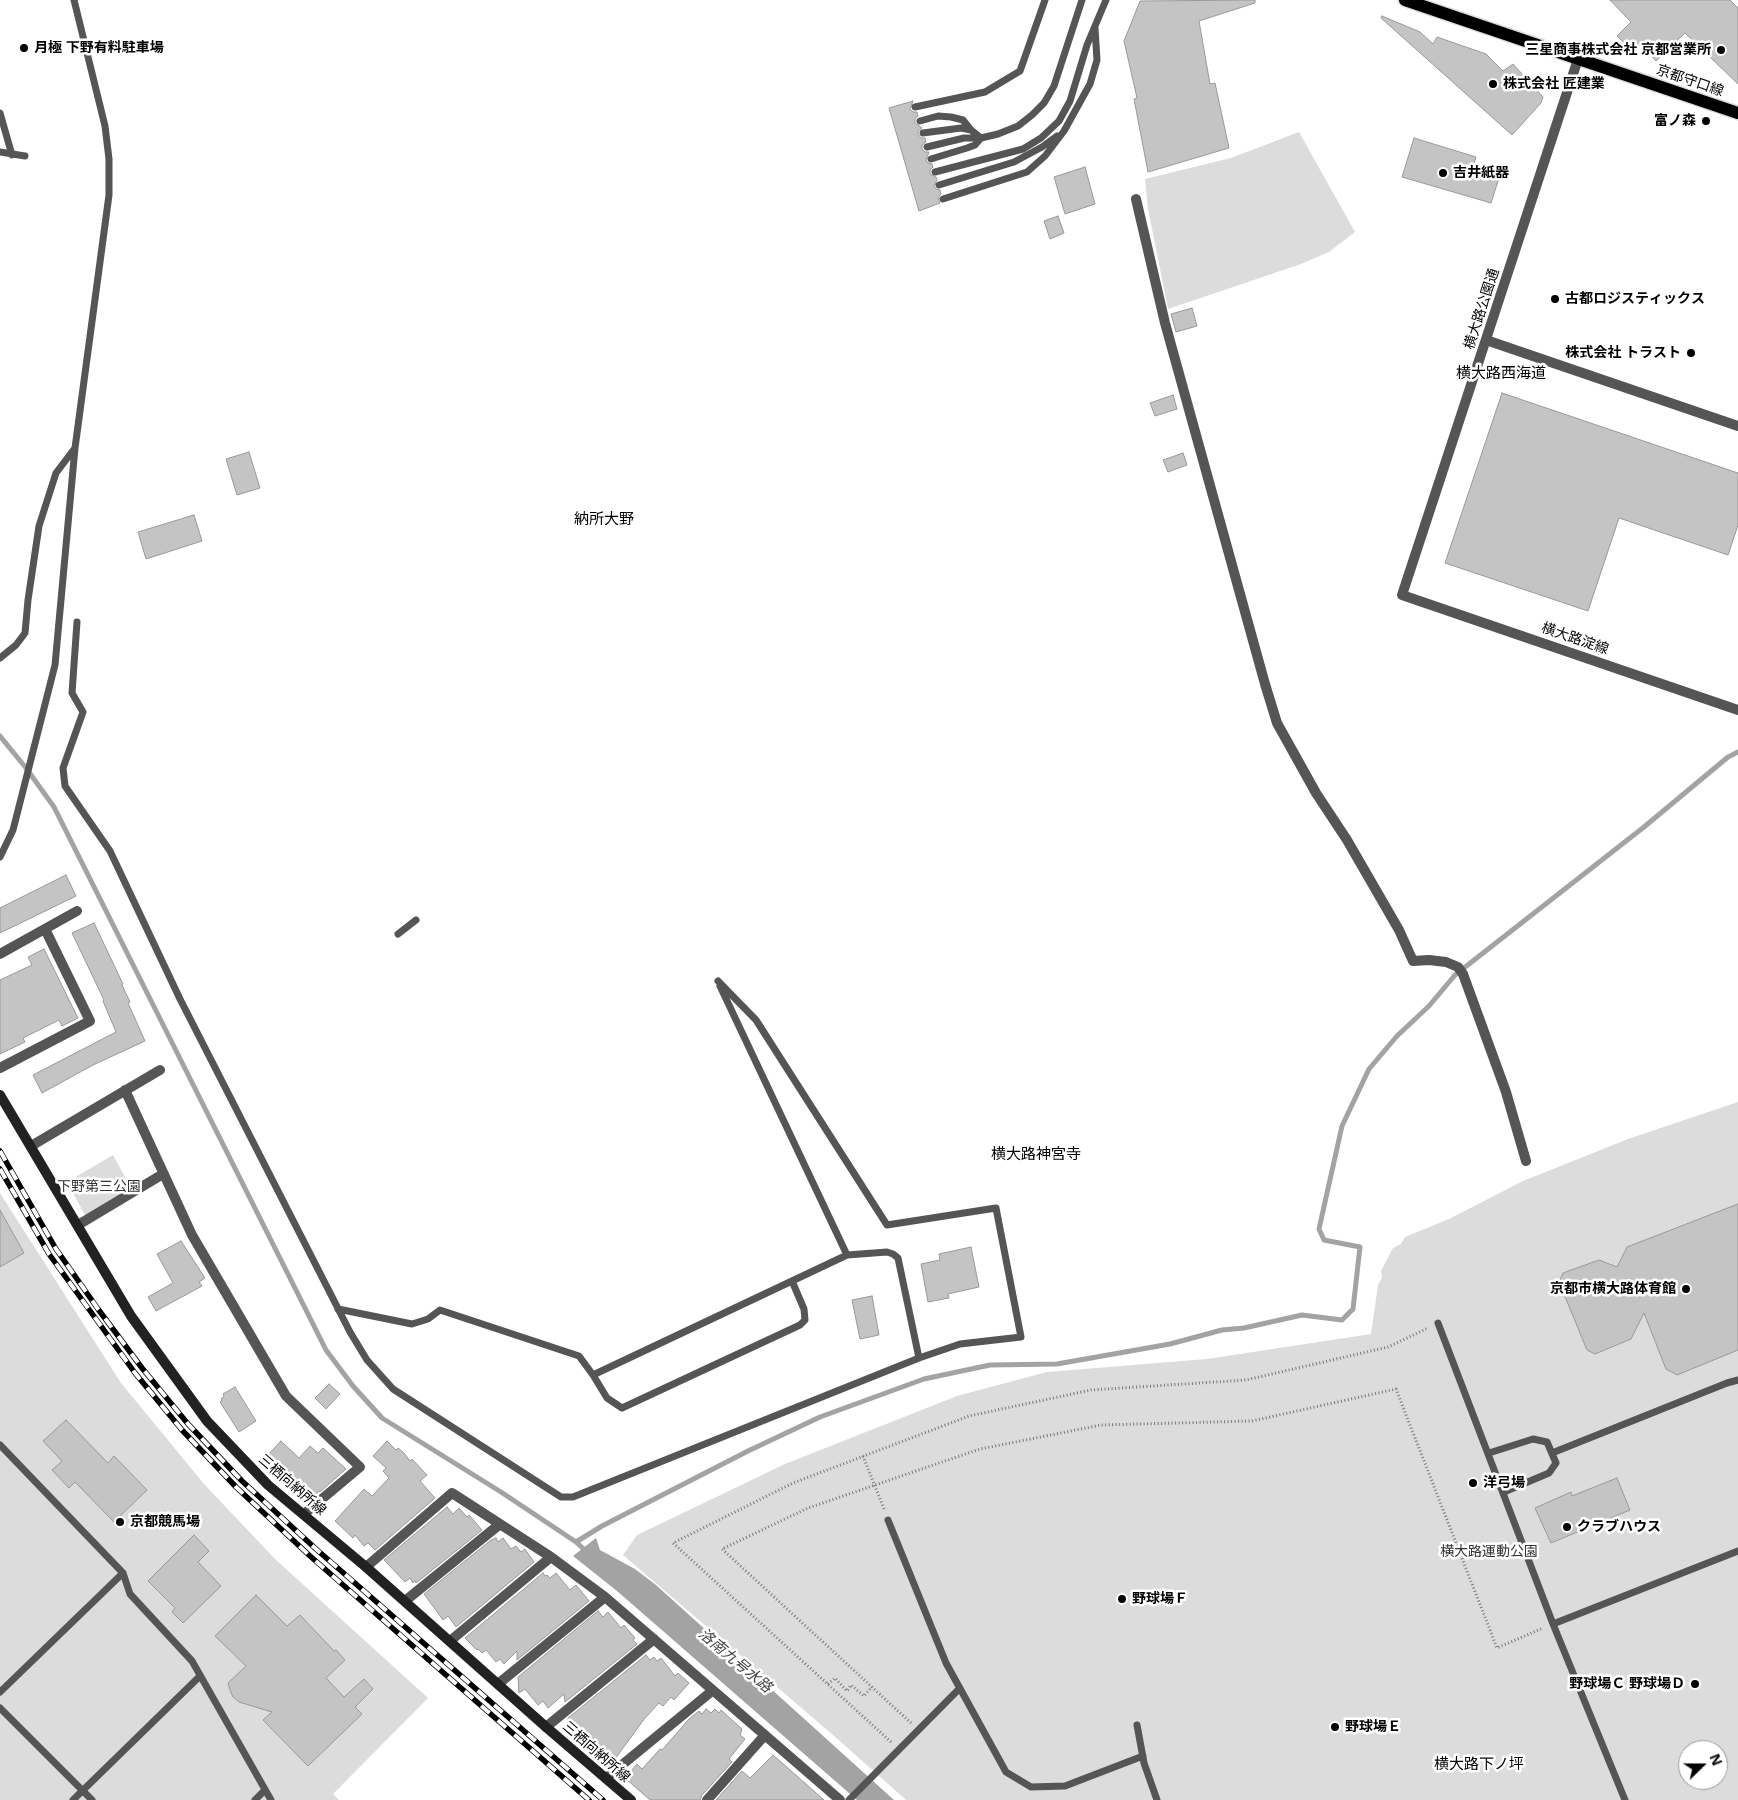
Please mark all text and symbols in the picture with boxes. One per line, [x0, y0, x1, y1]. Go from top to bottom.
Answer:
place label: 月極 下野有料駐車場 [34, 40, 164, 56]
marker: 月極 下野有料駐車場 [18, 42, 30, 54]
place label: 三星商事株式会社 京都営業所 [1525, 42, 1711, 58]
marker: 三星商事株式会社 京都営業所 [1715, 44, 1727, 56]
street label: 京都守口線 [1654, 62, 1726, 100]
place label: 株式会社 匠建業 [1503, 76, 1605, 92]
marker: 株式会社 匠建業 [1487, 78, 1499, 90]
place label: 富ノ森 [1654, 113, 1696, 129]
marker: 富ノ森 [1700, 115, 1712, 127]
place label: 吉井紙器 [1453, 165, 1509, 181]
marker: 吉井紙器 [1437, 167, 1449, 179]
street label: 横大路公園通 [1461, 266, 1503, 352]
place label: 古都ロジスティックス [1565, 291, 1705, 307]
marker: 古都ロジスティックス [1549, 293, 1561, 305]
place label: 株式会社 トラスト [1565, 345, 1681, 361]
marker: 株式会社 トラスト [1685, 347, 1697, 359]
district label: 横大路西海道 [1456, 365, 1546, 383]
district label: 納所大野 [574, 511, 634, 529]
street label: 横大路淀線 [1539, 620, 1611, 658]
district label: 横大路神宮寺 [991, 1146, 1081, 1164]
park label: 下野第三公園 [57, 1179, 141, 1195]
place label: 京都市横大路体育館 [1550, 1281, 1676, 1297]
marker: 京都市横大路体育館 [1680, 1283, 1692, 1295]
street label: 三栖向納所線 [255, 1451, 329, 1519]
place label: 洋弓場 [1483, 1475, 1525, 1491]
marker: 洋弓場 [1467, 1477, 1479, 1489]
place label: 京都競馬場 [130, 1514, 200, 1530]
marker: 京都競馬場 [114, 1516, 126, 1528]
place label: クラブハウス [1577, 1519, 1661, 1535]
marker: クラブハウス [1561, 1521, 1573, 1533]
park label: 横大路運動公園 [1440, 1544, 1538, 1560]
place label: 野球場Ｆ [1132, 1591, 1188, 1607]
marker: 野球場Ｆ [1116, 1593, 1128, 1605]
water label: 洛南九号水路 [695, 1625, 775, 1697]
place label: 野球場Ｃ 野球場Ｄ [1569, 1676, 1685, 1692]
marker: 野球場Ｃ 野球場Ｄ [1689, 1678, 1701, 1690]
street label: 三栖向納所線 [559, 1718, 633, 1786]
place label: 野球場Ｅ [1345, 1719, 1401, 1735]
marker: 野球場Ｅ [1329, 1721, 1341, 1733]
north arrow [1678, 1740, 1728, 1790]
text: N [1705, 1751, 1727, 1768]
district label: 横大路下ノ坪 [1434, 1756, 1524, 1774]

